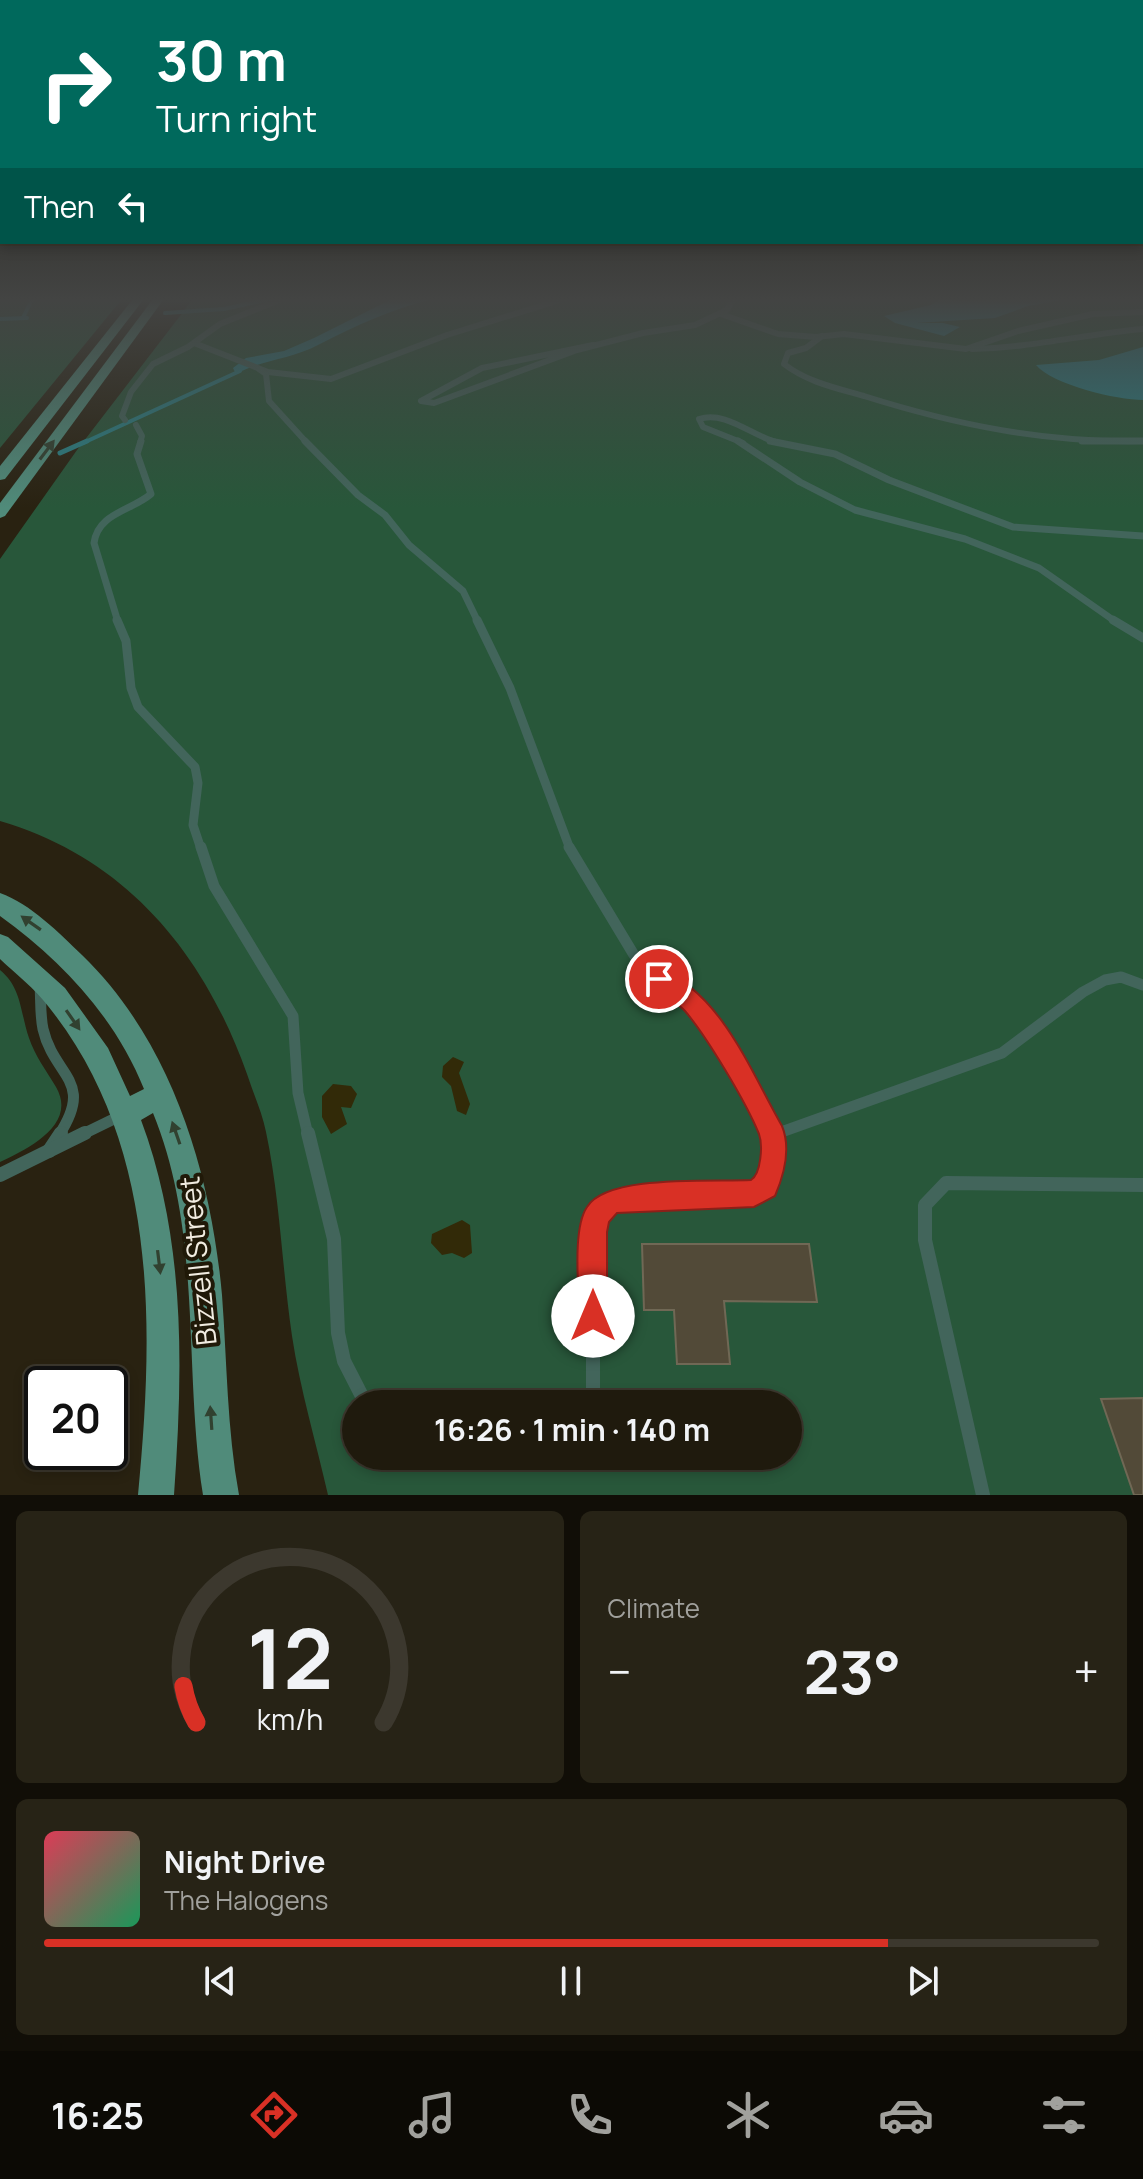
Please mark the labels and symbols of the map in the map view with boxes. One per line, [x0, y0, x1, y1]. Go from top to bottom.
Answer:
one-way arrow [38, 440, 54, 461]
one-way arrow [20, 916, 41, 931]
pin [625, 945, 693, 1013]
one-way arrow [65, 1010, 81, 1030]
one-way arrow [170, 1121, 182, 1145]
street label: Bizzell Street [169, 1175, 225, 1347]
one-way arrow [153, 1250, 166, 1275]
position arrow [551, 1274, 635, 1358]
speed limit sign: 20 [24, 1366, 128, 1470]
one-way arrow [204, 1405, 217, 1430]

